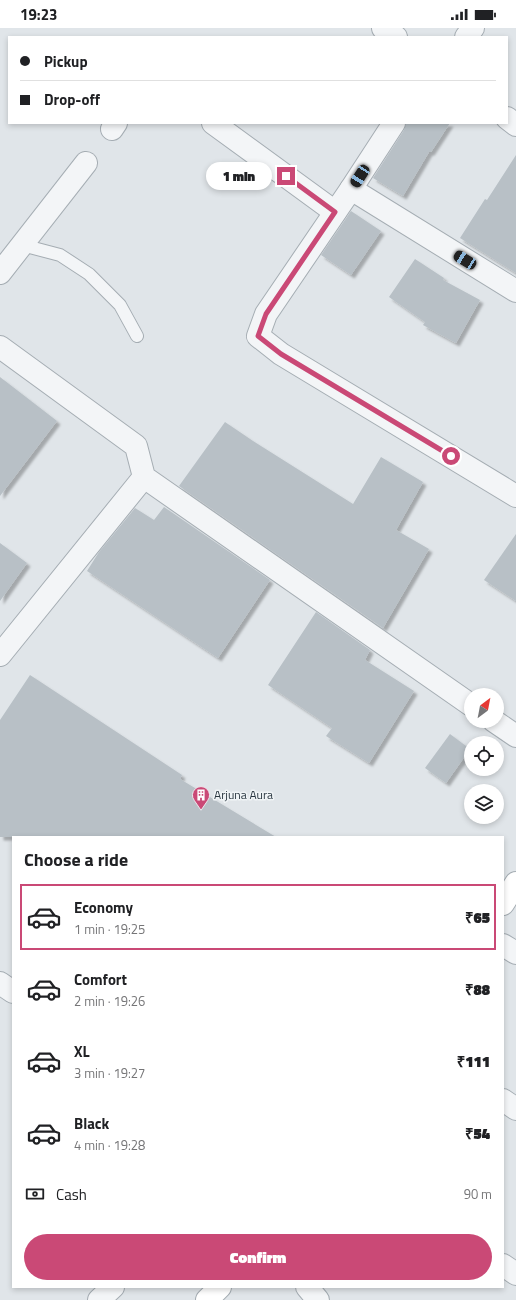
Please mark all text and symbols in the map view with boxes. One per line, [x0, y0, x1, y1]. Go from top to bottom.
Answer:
text: 19:23 [20, 3, 57, 26]
text: Pickup [44, 50, 88, 73]
text: Drop-off [44, 88, 100, 111]
callout: 1 min [206, 162, 272, 190]
car [348, 163, 372, 189]
text: 1 min [223, 166, 255, 186]
route end [277, 167, 295, 185]
car [452, 249, 478, 271]
route start [442, 447, 460, 465]
north arrow [464, 688, 504, 728]
map controls [464, 688, 504, 824]
button: locate [464, 736, 504, 776]
button: layers [464, 784, 504, 824]
building icon: Arjuna Aura [191, 785, 211, 810]
place label: Arjuna Aura [214, 785, 273, 804]
text: Choose a ride [24, 846, 128, 873]
text: Economy [74, 896, 133, 919]
icon: car [26, 899, 62, 935]
text: ₹65 [465, 906, 490, 929]
text: 1 min · 19:25 [74, 919, 145, 939]
text: Comfort [74, 968, 127, 991]
icon: car [26, 971, 62, 1007]
text: ₹88 [465, 978, 490, 1001]
text: 2 min · 19:26 [74, 991, 145, 1011]
text: XL [74, 1040, 90, 1063]
icon: car [26, 1043, 62, 1079]
text: ₹111 [457, 1050, 490, 1073]
text: 3 min · 19:27 [74, 1063, 145, 1083]
text: Black [74, 1112, 109, 1135]
icon: car [26, 1115, 62, 1151]
text: ₹54 [465, 1122, 490, 1145]
text: 4 min · 19:28 [74, 1135, 145, 1155]
icon: cash [24, 1183, 46, 1205]
text: Cash [56, 1183, 87, 1206]
text: 90 m [464, 1184, 492, 1204]
button: Confirm [24, 1234, 492, 1280]

